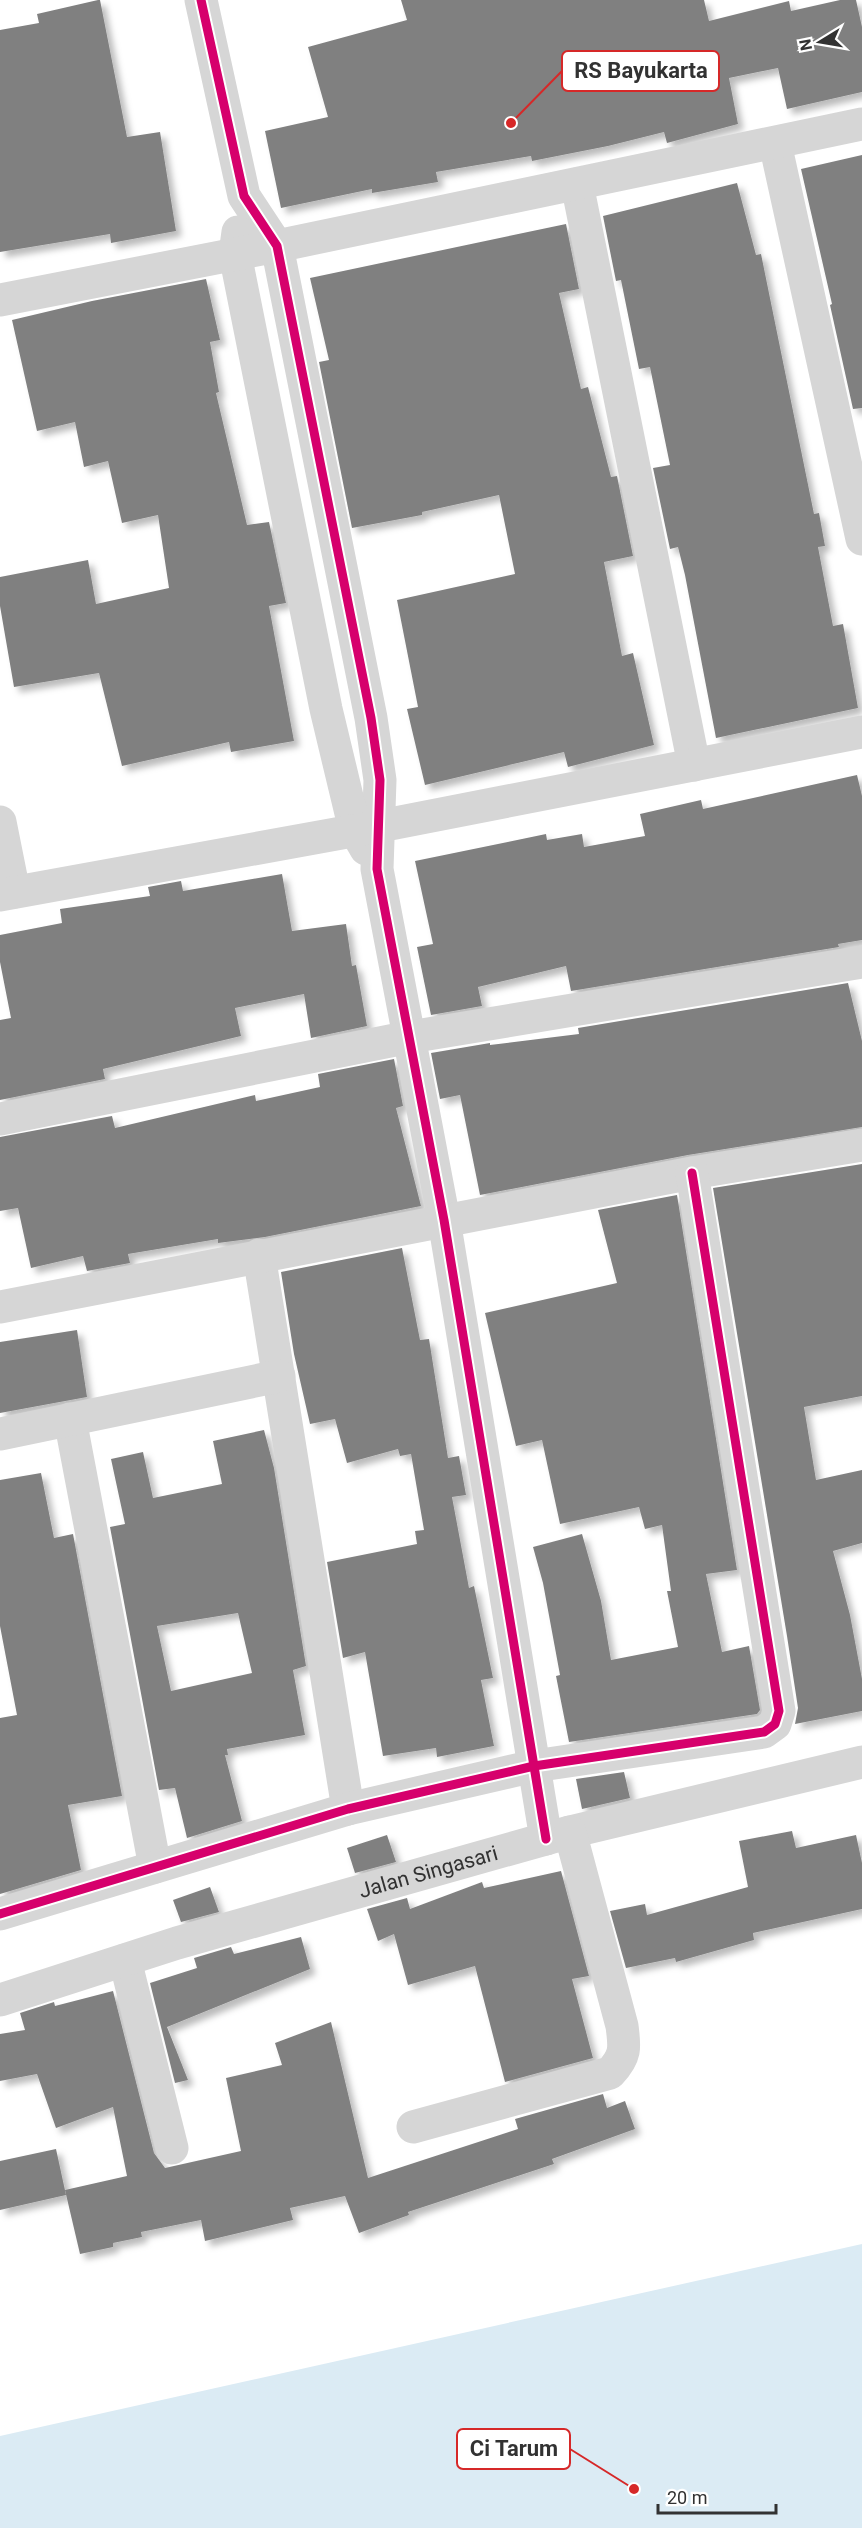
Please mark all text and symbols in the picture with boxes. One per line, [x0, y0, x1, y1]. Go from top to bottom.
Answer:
north arrow [790, 12, 850, 72]
text: N [795, 37, 816, 52]
callout: RS Bayukarta [562, 51, 719, 91]
text: RS Bayukarta [574, 58, 708, 83]
street label: Jalan Singasari [356, 1841, 500, 1903]
callout: Ci Tarum [457, 2429, 570, 2469]
text: Ci Tarum [470, 2436, 558, 2461]
scale bar [658, 2477, 776, 2515]
text: 20 m [667, 2487, 707, 2508]

